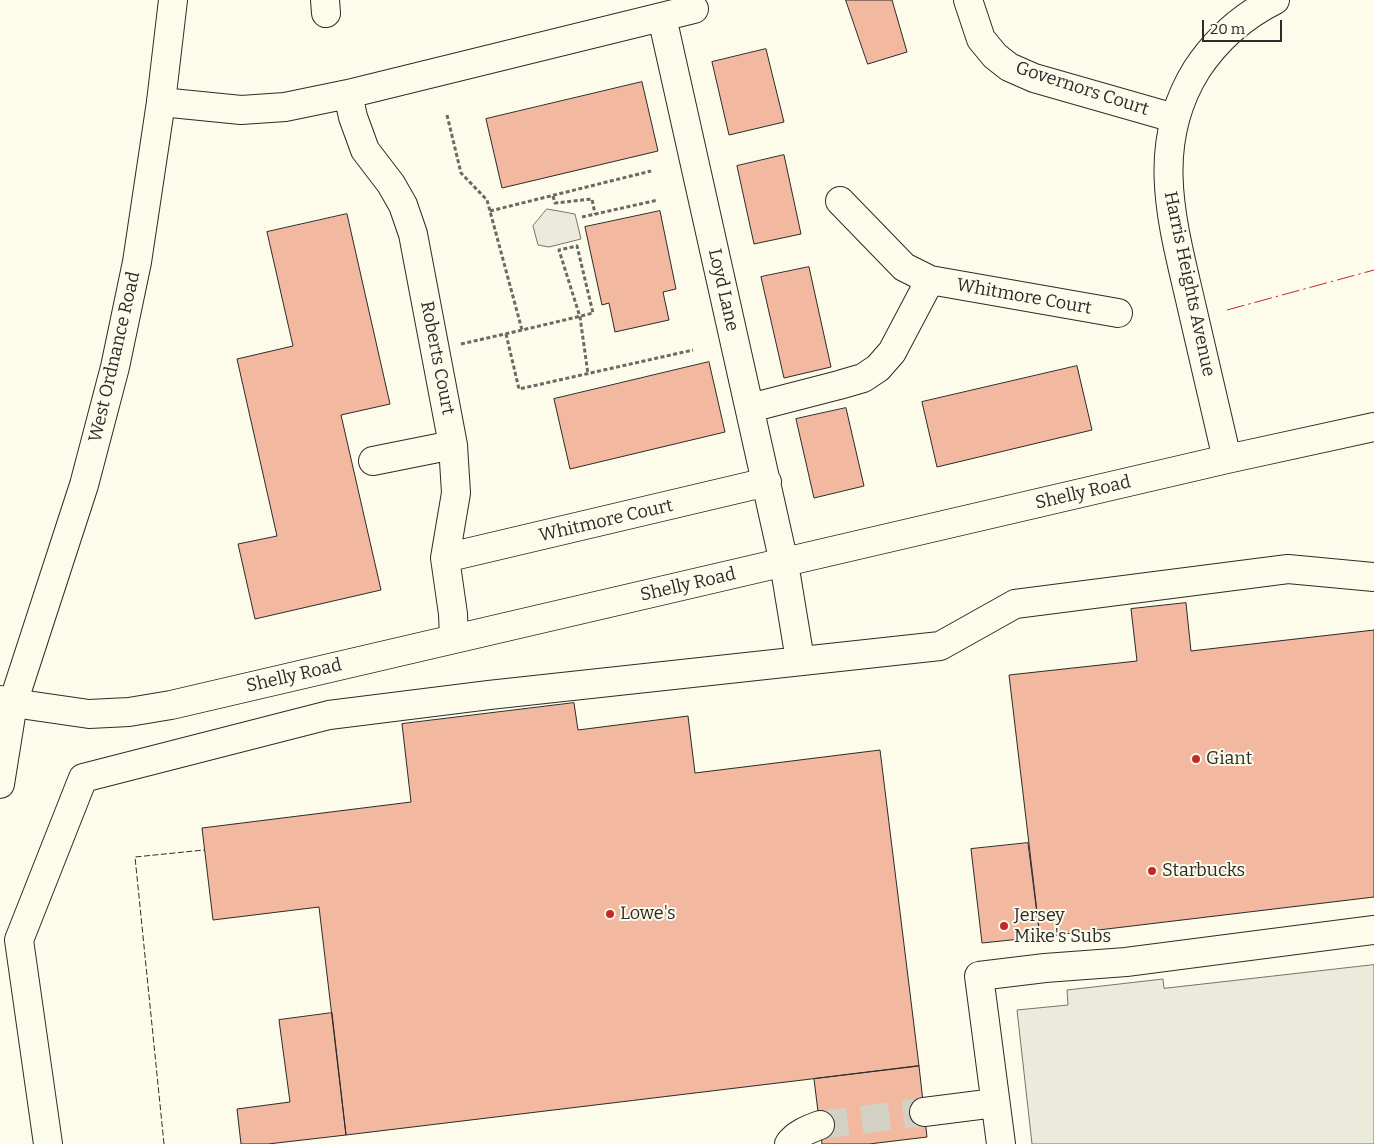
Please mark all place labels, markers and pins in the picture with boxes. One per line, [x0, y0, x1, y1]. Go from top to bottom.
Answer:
place label: Giant [1206, 748, 1252, 770]
marker: Giant [1190, 753, 1202, 765]
place label: Starbucks [1162, 860, 1245, 882]
marker: Starbucks [1146, 865, 1158, 877]
place label: Lowe's [620, 903, 676, 925]
place label: Jersey Mike's Subs [1014, 905, 1111, 948]
marker: Lowe's [604, 908, 616, 920]
marker: Jersey Mike's Subs [998, 920, 1010, 932]

